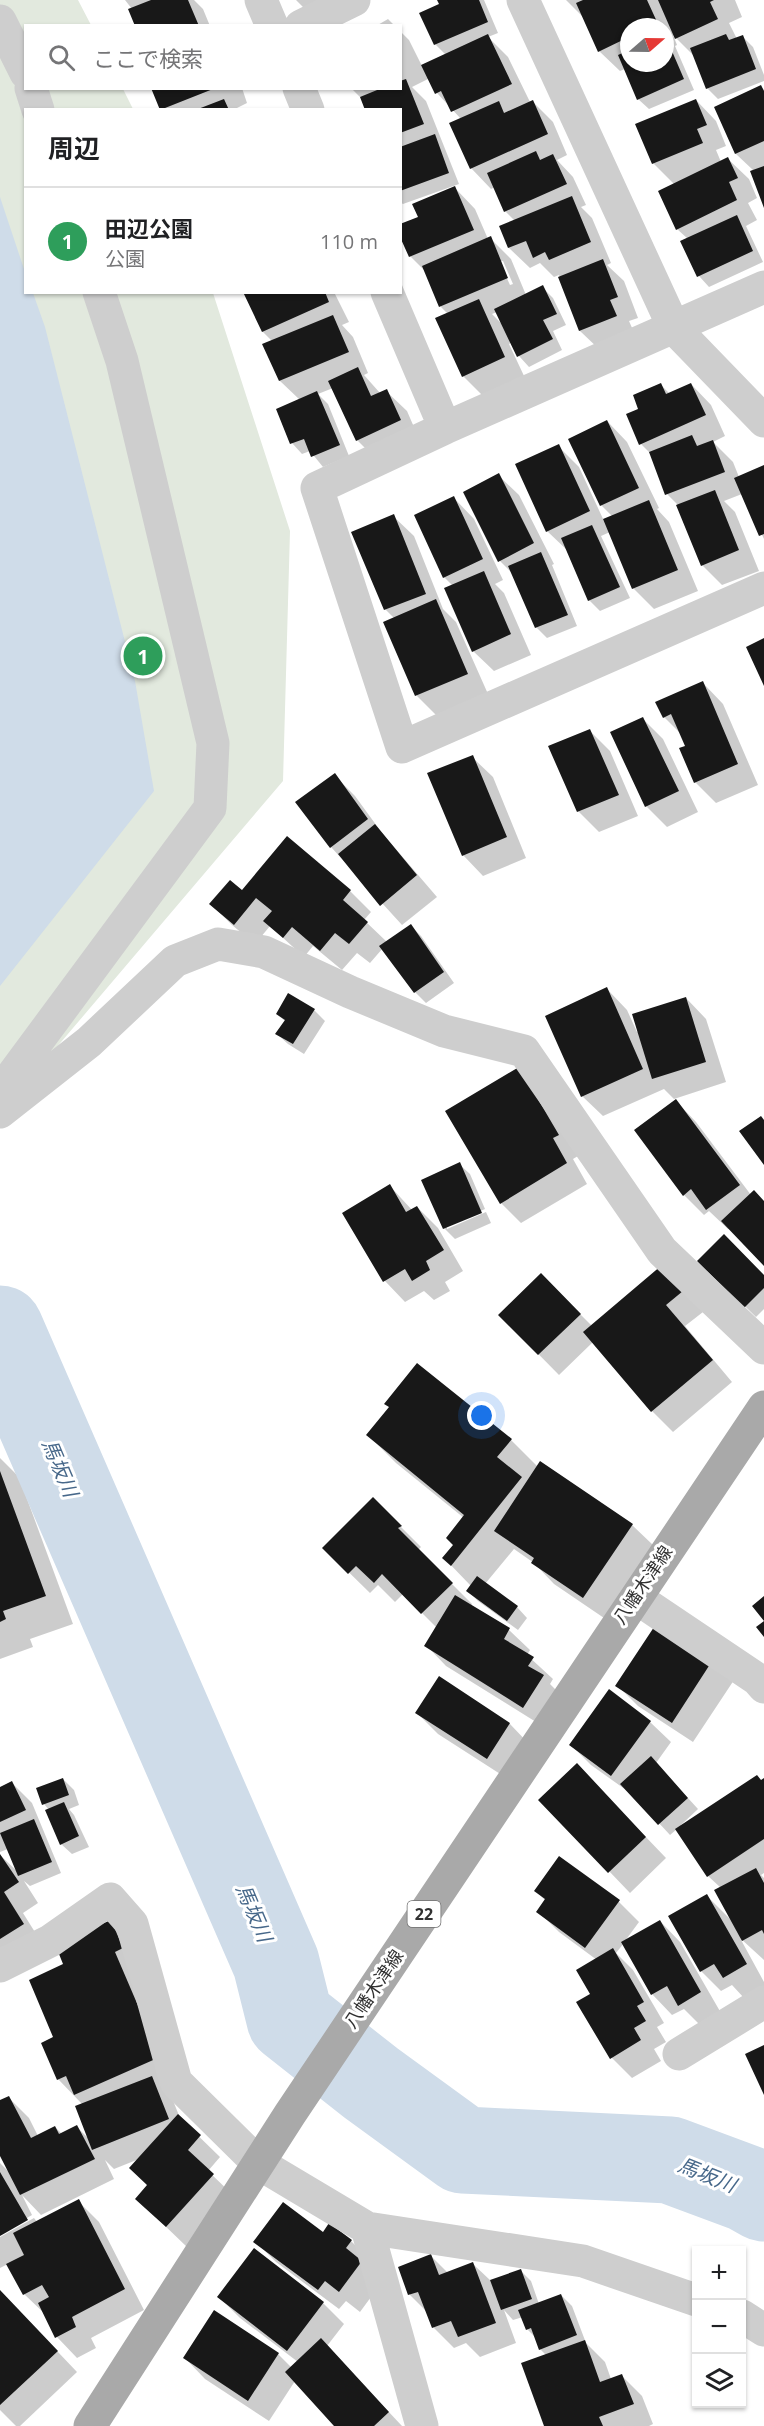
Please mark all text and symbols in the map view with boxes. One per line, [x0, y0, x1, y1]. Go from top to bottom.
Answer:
north arrow [620, 18, 674, 72]
search box [24, 24, 402, 90]
icon: search [45, 41, 78, 74]
text: ここで検索 [93, 43, 203, 73]
text: 周辺 [48, 130, 100, 166]
text: 田辺公園 [105, 213, 193, 243]
text: 1 [62, 228, 73, 255]
text: 110 m [320, 228, 378, 255]
text: 公園 [105, 245, 145, 272]
pin: 1 [124, 634, 162, 678]
your location [467, 1401, 496, 1430]
water label: 馬坂川 [36, 1435, 85, 1503]
street label: 八幡木津線 [607, 1540, 677, 1628]
water label: 馬坂川 [230, 1880, 279, 1948]
road number: 22 [408, 1901, 440, 1927]
street label: 八幡木津線 [338, 1944, 408, 2032]
water label: 馬坂川 [674, 2151, 742, 2199]
map controls [692, 2246, 746, 2408]
button: + [692, 2246, 746, 2300]
button: − [692, 2300, 746, 2354]
button: layers [692, 2354, 746, 2408]

